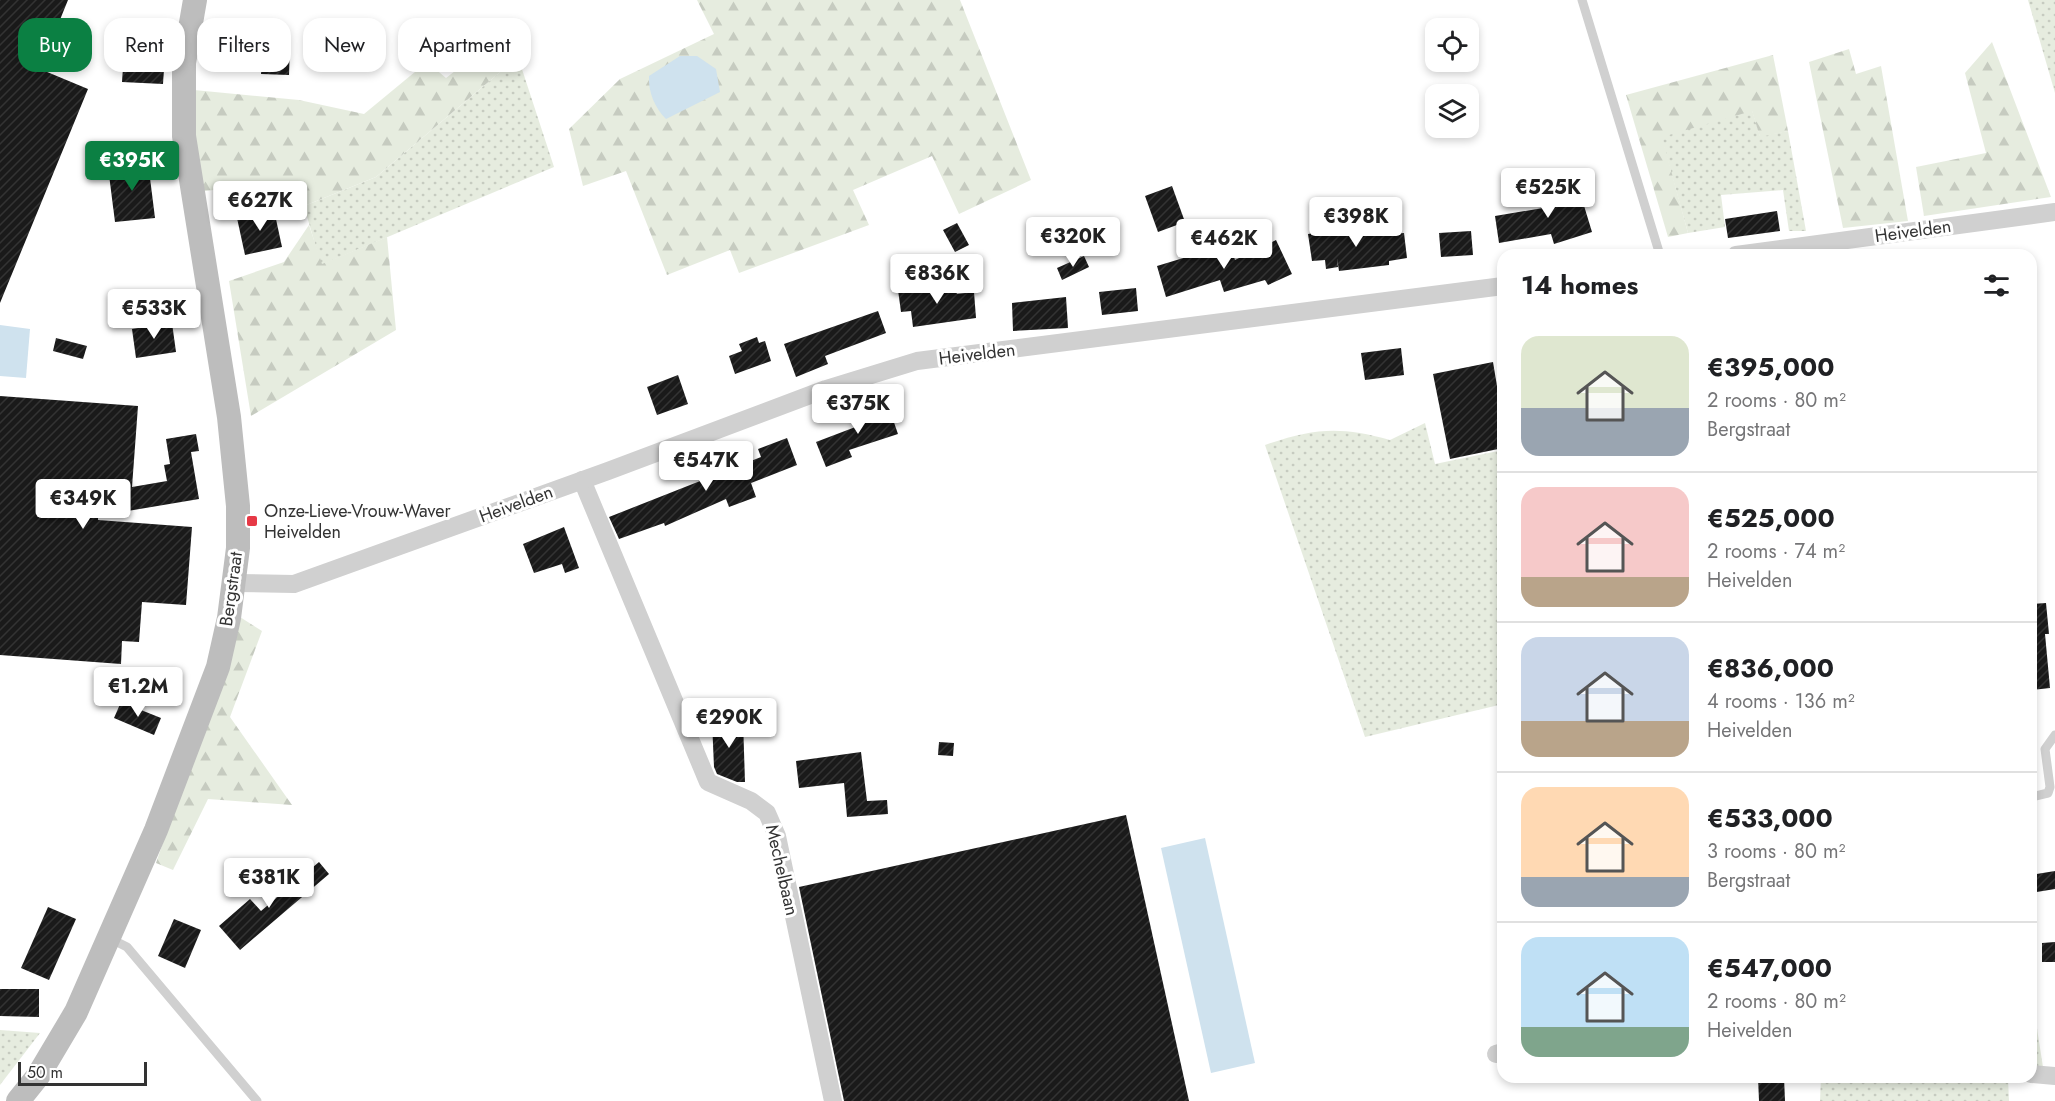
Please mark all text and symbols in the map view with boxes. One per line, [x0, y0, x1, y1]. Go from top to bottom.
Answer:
chip: Buy [18, 18, 92, 72]
chip: Rent [104, 18, 185, 72]
chip: Filters [197, 18, 291, 72]
chip: New [303, 18, 386, 72]
chip: Apartment [398, 18, 531, 72]
map controls [1425, 18, 1479, 138]
button: locate [1425, 18, 1479, 72]
button: layers [1425, 84, 1479, 138]
pin: €395K [90, 141, 174, 192]
text: €395K [99, 146, 165, 175]
pin: €525K [1506, 168, 1590, 219]
text: €525K [1515, 173, 1581, 202]
pin: €627K [218, 181, 302, 232]
text: €627K [227, 186, 293, 215]
pin: €398K [1314, 197, 1398, 248]
text: €398K [1323, 202, 1389, 231]
street label: Heivelden [1873, 213, 1953, 249]
pin: €320K [1031, 217, 1115, 268]
pin: €462K [1182, 219, 1266, 270]
text: €320K [1040, 222, 1106, 251]
text: €462K [1190, 224, 1258, 253]
pin: €836K [895, 254, 979, 305]
text: €836K [904, 259, 970, 288]
text: 14 homes [1521, 266, 1638, 304]
icon: filters [1980, 269, 2013, 302]
pin: €533K [112, 289, 196, 340]
text: €533K [122, 294, 186, 323]
street label: Heivelden [937, 336, 1017, 372]
text: €395,000 [1707, 348, 1834, 386]
icon: home [1569, 360, 1641, 432]
pin: €375K [816, 384, 900, 435]
text: 2 rooms · 80 m² [1707, 386, 1846, 415]
text: €375K [826, 389, 890, 418]
text: Bergstraat [1707, 415, 1790, 444]
pin: €547K [664, 441, 748, 492]
text: €547K [673, 446, 739, 475]
pin: €349K [41, 479, 125, 530]
street label: Heivelden [475, 479, 557, 529]
text: €349K [50, 484, 116, 513]
place label: Onze-Lieve-Vrouw-Waver Heivelden [264, 498, 452, 545]
text: €525,000 [1707, 499, 1835, 537]
icon: home [1569, 511, 1641, 583]
marker: Onze-Lieve-Vrouw-Waver Heivelden [245, 514, 259, 528]
text: 2 rooms · 74 m² [1707, 537, 1845, 566]
street label: Bergstraat [213, 549, 249, 628]
text: Heivelden [1707, 566, 1792, 595]
text: €836,000 [1707, 649, 1834, 687]
icon: home [1569, 661, 1641, 733]
pin: €1.2M [96, 667, 180, 718]
text: €1.2M [108, 672, 168, 701]
text: 4 rooms · 136 m² [1707, 687, 1855, 716]
pin: €290K [687, 698, 771, 749]
text: €290K [696, 703, 762, 732]
text: Heivelden [1707, 716, 1792, 745]
text: €533,000 [1707, 799, 1833, 837]
icon: home [1569, 811, 1641, 883]
street label: Mechelbaan [759, 822, 805, 918]
text: 3 rooms · 80 m² [1707, 837, 1845, 866]
pin: €381K [227, 858, 311, 909]
text: €381K [238, 863, 300, 892]
text: Bergstraat [1707, 866, 1790, 895]
text: €547,000 [1707, 949, 1832, 987]
icon: home [1569, 961, 1641, 1033]
text: 2 rooms · 80 m² [1707, 987, 1846, 1016]
text: Heivelden [1707, 1016, 1792, 1045]
scale bar [18, 1059, 147, 1086]
text: 50 m [27, 1061, 63, 1084]

